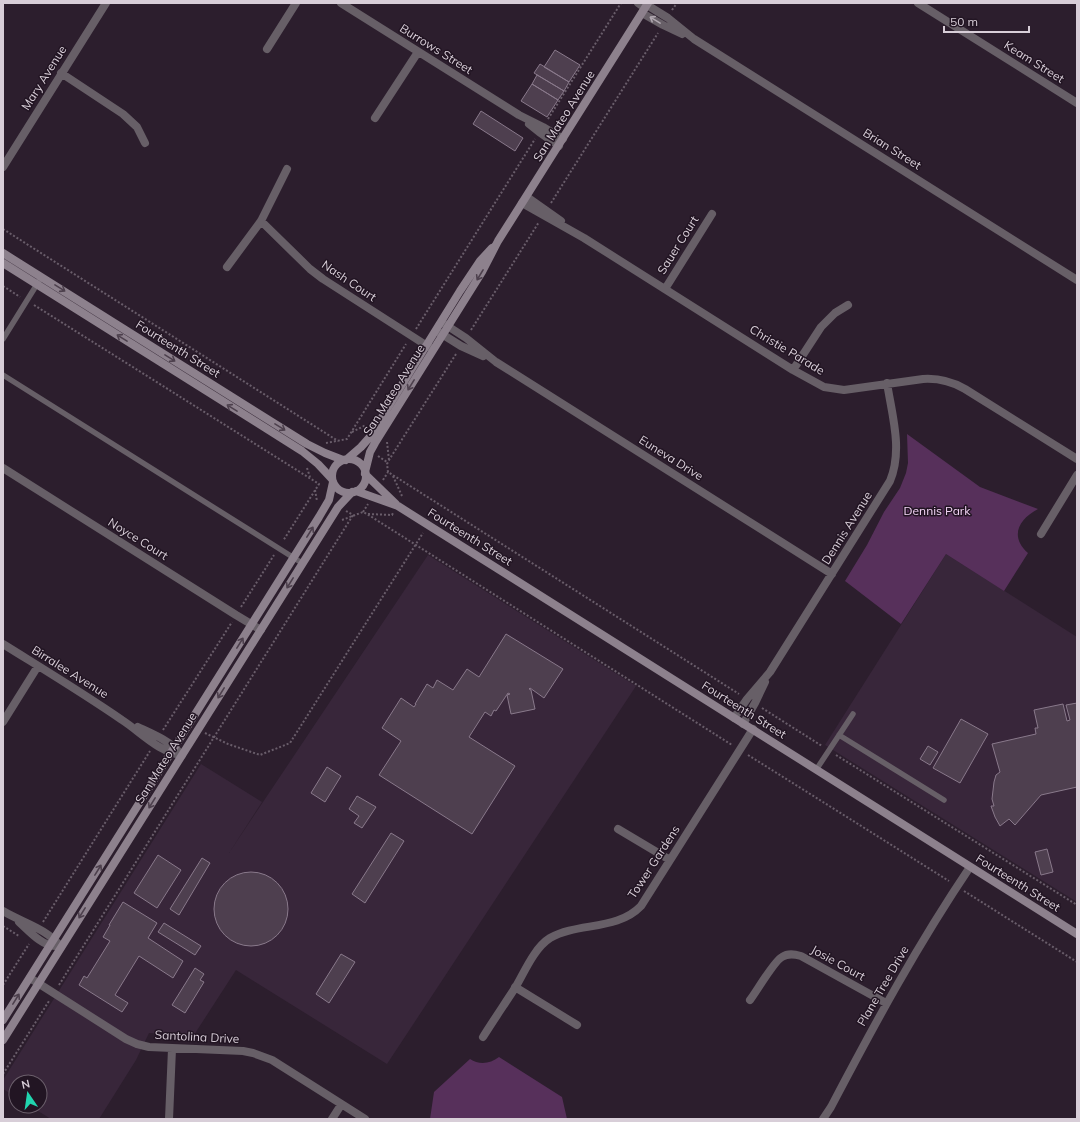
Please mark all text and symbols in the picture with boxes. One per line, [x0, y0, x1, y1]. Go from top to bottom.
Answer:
scale bar [944, 8, 1029, 34]
text: 50 m [950, 14, 978, 29]
one-way arrow [649, 16, 661, 24]
street label: Burrows Street [397, 20, 475, 77]
street label: Keam Street [1001, 37, 1067, 86]
street label: Mary Avenue [18, 43, 69, 113]
street label: San Mateo Avenue [529, 67, 598, 164]
street label: Brian Street [860, 125, 924, 172]
street label: Sauer Court [654, 213, 701, 277]
street label: Nash Court [319, 257, 379, 304]
one-way arrow [476, 269, 484, 280]
one-way arrow [54, 285, 66, 293]
street label: Fourteenth Street [133, 317, 223, 381]
street label: Christie Parade [747, 321, 828, 378]
one-way arrow [116, 334, 128, 342]
street label: San Mateo Avenue [359, 341, 428, 438]
one-way arrow [164, 354, 176, 362]
one-way arrow [407, 380, 415, 391]
one-way arrow [227, 403, 238, 412]
one-way arrow [274, 423, 285, 431]
street label: Euneva Drive [636, 432, 706, 483]
street label: Dennis Avenue [818, 488, 875, 567]
park label: Dennis Park [904, 503, 971, 518]
street label: Fourteenth Street [425, 505, 515, 569]
street label: Noyce Court [105, 514, 171, 563]
one-way arrow [306, 527, 314, 538]
one-way arrow [286, 577, 294, 588]
one-way arrow [237, 637, 245, 649]
street label: Birralee Avenue [29, 642, 111, 701]
street label: Fourteenth Street [699, 678, 789, 742]
one-way arrow [217, 687, 225, 698]
street label: San Mateo Avenue [131, 709, 200, 806]
one-way arrow [147, 797, 155, 809]
street label: Tower Gardens [624, 822, 683, 901]
street label: Fourteenth Street [973, 851, 1063, 915]
one-way arrow [94, 865, 102, 876]
one-way arrow [78, 907, 86, 919]
street label: Josie Court [808, 942, 868, 984]
street label: Plane Tree Drive [853, 943, 912, 1029]
one-way arrow [13, 993, 21, 1005]
street label: Santolina Drive [154, 1027, 240, 1046]
north arrow [8, 1074, 48, 1114]
text: N [20, 1077, 31, 1092]

